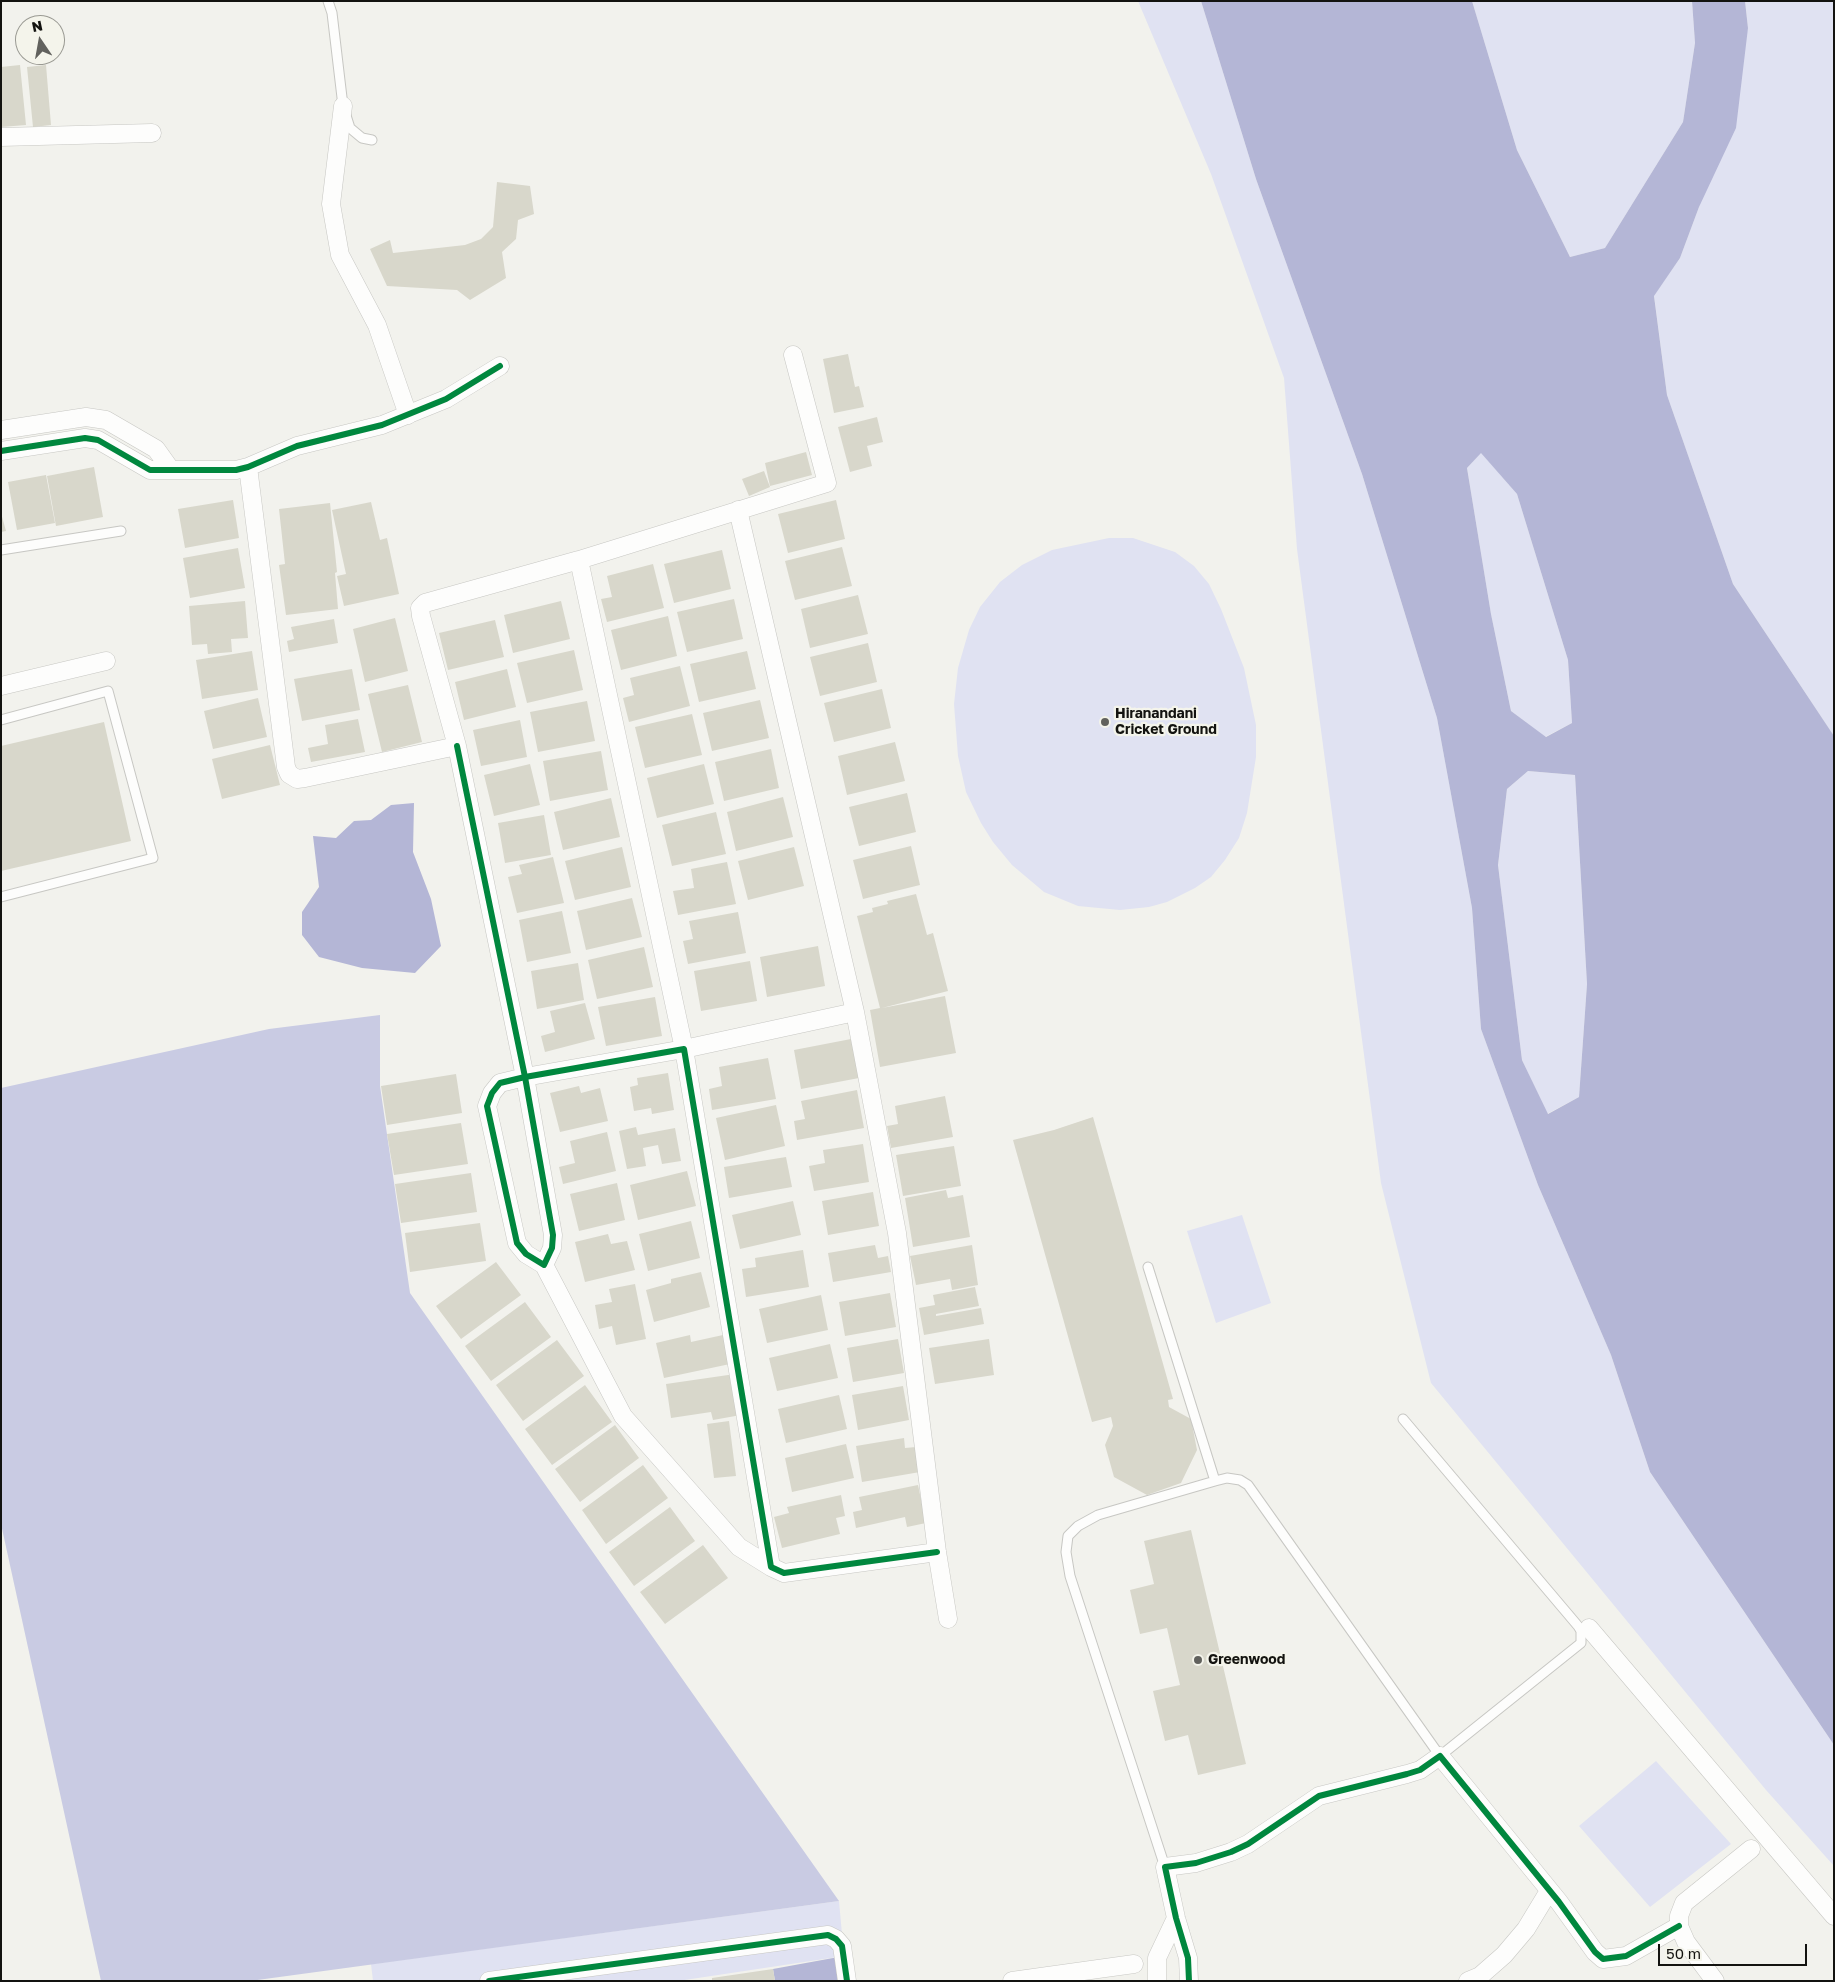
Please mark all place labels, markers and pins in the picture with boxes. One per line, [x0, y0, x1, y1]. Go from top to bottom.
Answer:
place label: Hiranandani Cricket Ground [1115, 706, 1217, 739]
marker: Hiranandani Cricket Ground [1099, 716, 1111, 728]
place label: Greenwood [1208, 1652, 1285, 1668]
marker: Greenwood [1192, 1654, 1204, 1666]

